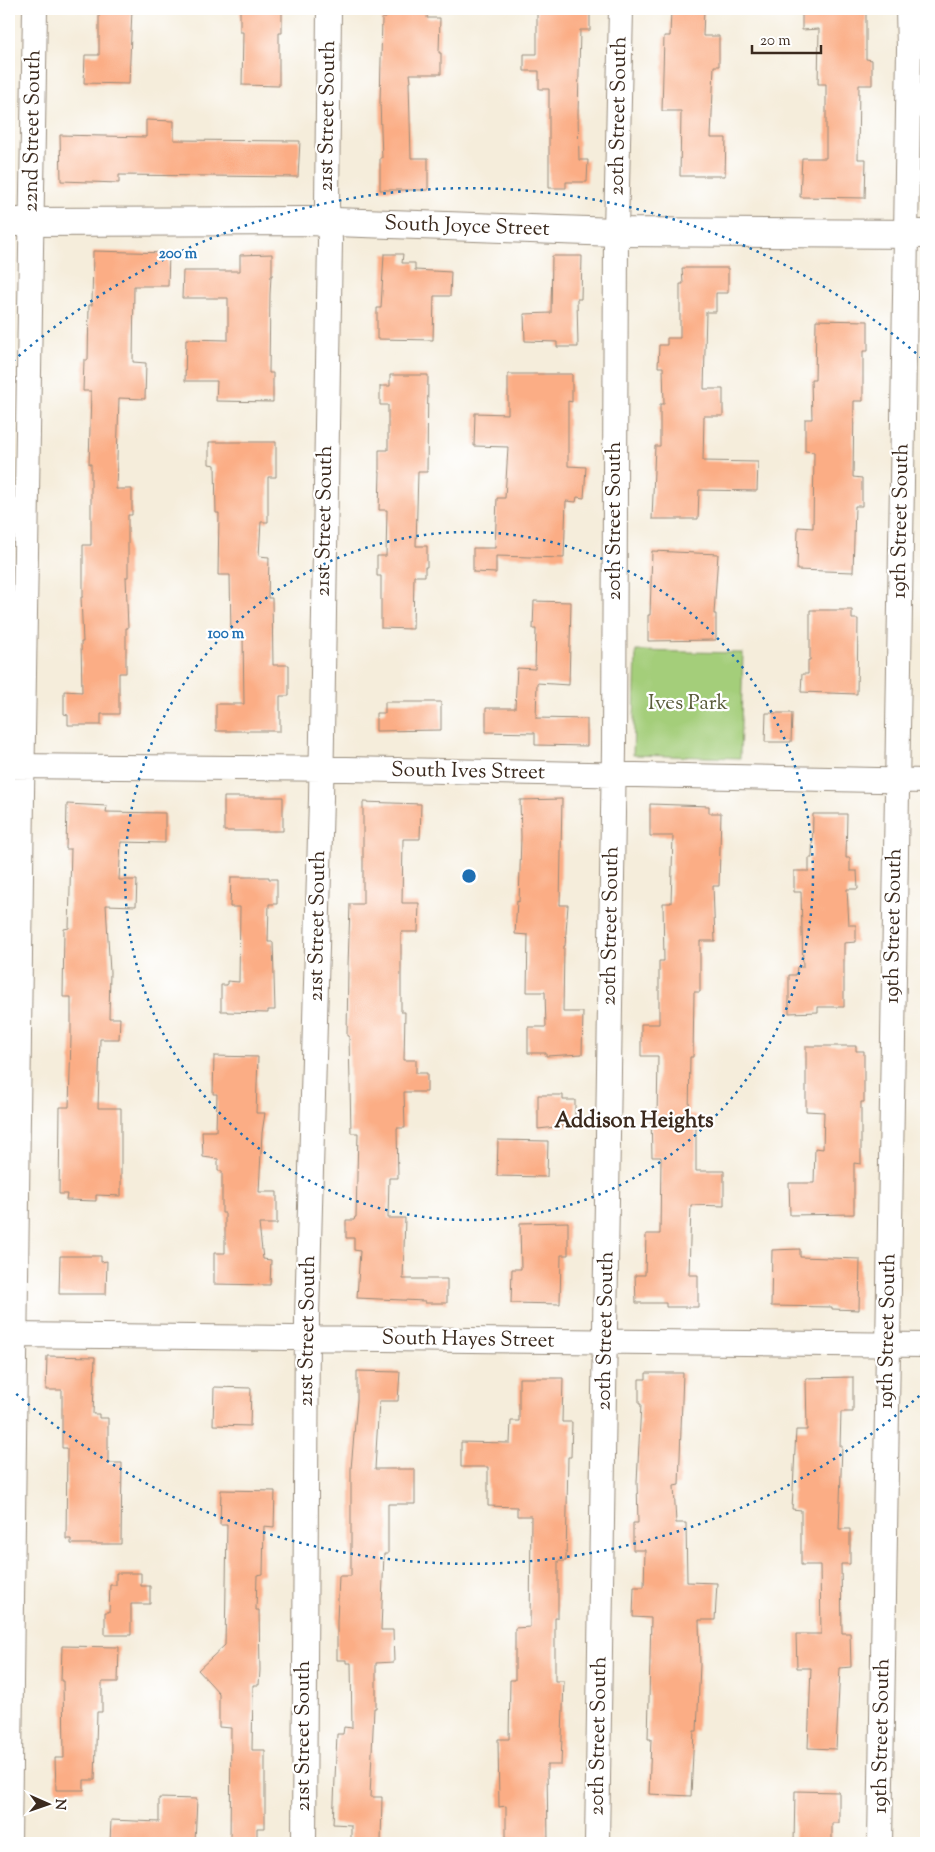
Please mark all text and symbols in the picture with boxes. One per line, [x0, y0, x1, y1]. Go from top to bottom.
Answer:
scale bar [752, 22, 821, 54]
text: 20 m [760, 31, 791, 52]
street label: 20th Street South [603, 36, 635, 196]
street label: 21st Street South [312, 40, 344, 192]
street label: 22nd Street South [17, 50, 49, 212]
street label: South Joyce Street [384, 209, 550, 245]
text: 200 m [159, 244, 198, 265]
street label: 20th Street South [600, 441, 630, 601]
street label: 19th Street South [885, 443, 917, 599]
street label: 21st Street South [309, 445, 341, 597]
text: 100 m [208, 624, 245, 645]
park label: Ives Park [648, 689, 729, 719]
street label: South Ives Street [391, 756, 545, 788]
street label: 20th Street South [595, 846, 627, 1006]
street label: 19th Street South [878, 848, 910, 1004]
street label: 21st Street South [302, 850, 334, 1002]
centre of rings [460, 867, 478, 885]
district label: Addison Heights [554, 1106, 714, 1138]
street label: 20th Street South [590, 1251, 622, 1411]
street label: 19th Street South [872, 1253, 904, 1409]
street label: 21st Street South [292, 1255, 324, 1407]
street label: South Hayes Street [381, 1323, 555, 1357]
street label: 20th Street South [583, 1656, 615, 1816]
street label: 19th Street South [866, 1658, 898, 1814]
street label: 21st Street South [289, 1660, 319, 1812]
north arrow [22, 1780, 72, 1830]
text: N [49, 1798, 69, 1810]

